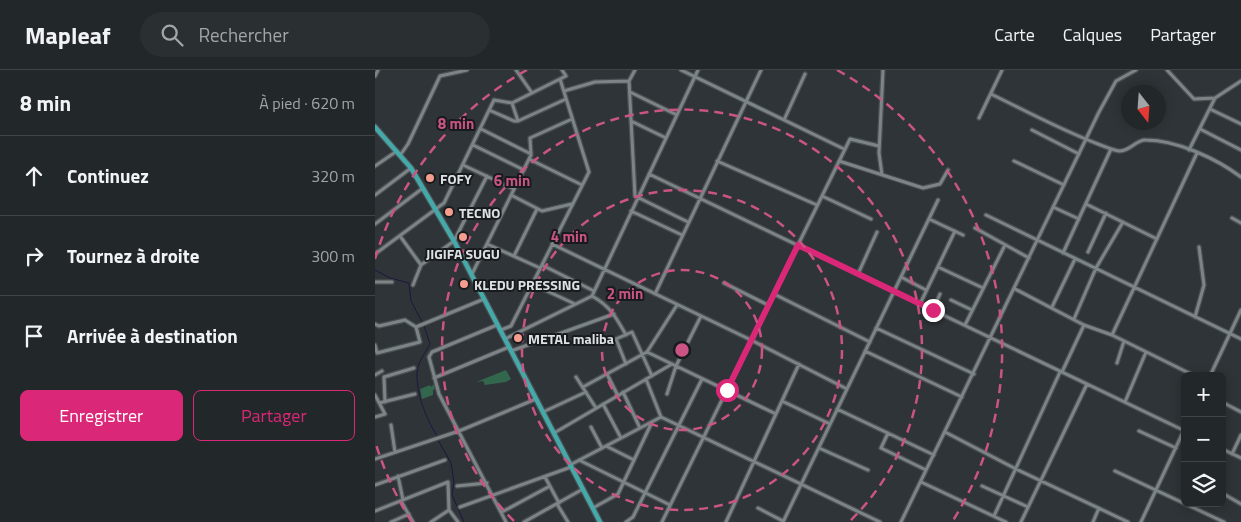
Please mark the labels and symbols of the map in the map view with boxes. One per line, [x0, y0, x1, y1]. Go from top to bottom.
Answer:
north arrow [1121, 85, 1166, 130]
text: 8 min [438, 112, 474, 135]
place label: FOFY [440, 168, 472, 189]
text: 6 min [494, 169, 530, 192]
marker: FOFY [424, 172, 436, 184]
place label: TECNO [459, 202, 500, 223]
marker: TECNO [443, 206, 455, 218]
text: 4 min [551, 225, 587, 248]
marker: JIGIFA SUGU [457, 231, 469, 243]
place label: JIGIFA SUGU [426, 243, 500, 264]
place label: KLEDU PRESSING [474, 274, 580, 295]
marker: KLEDU PRESSING [458, 278, 470, 290]
text: 2 min [607, 282, 643, 305]
route end [922, 299, 945, 322]
place label: METAL maliba [528, 328, 614, 349]
marker: METAL maliba [512, 332, 524, 344]
centre of rings [673, 341, 691, 359]
route start [716, 379, 739, 402]

